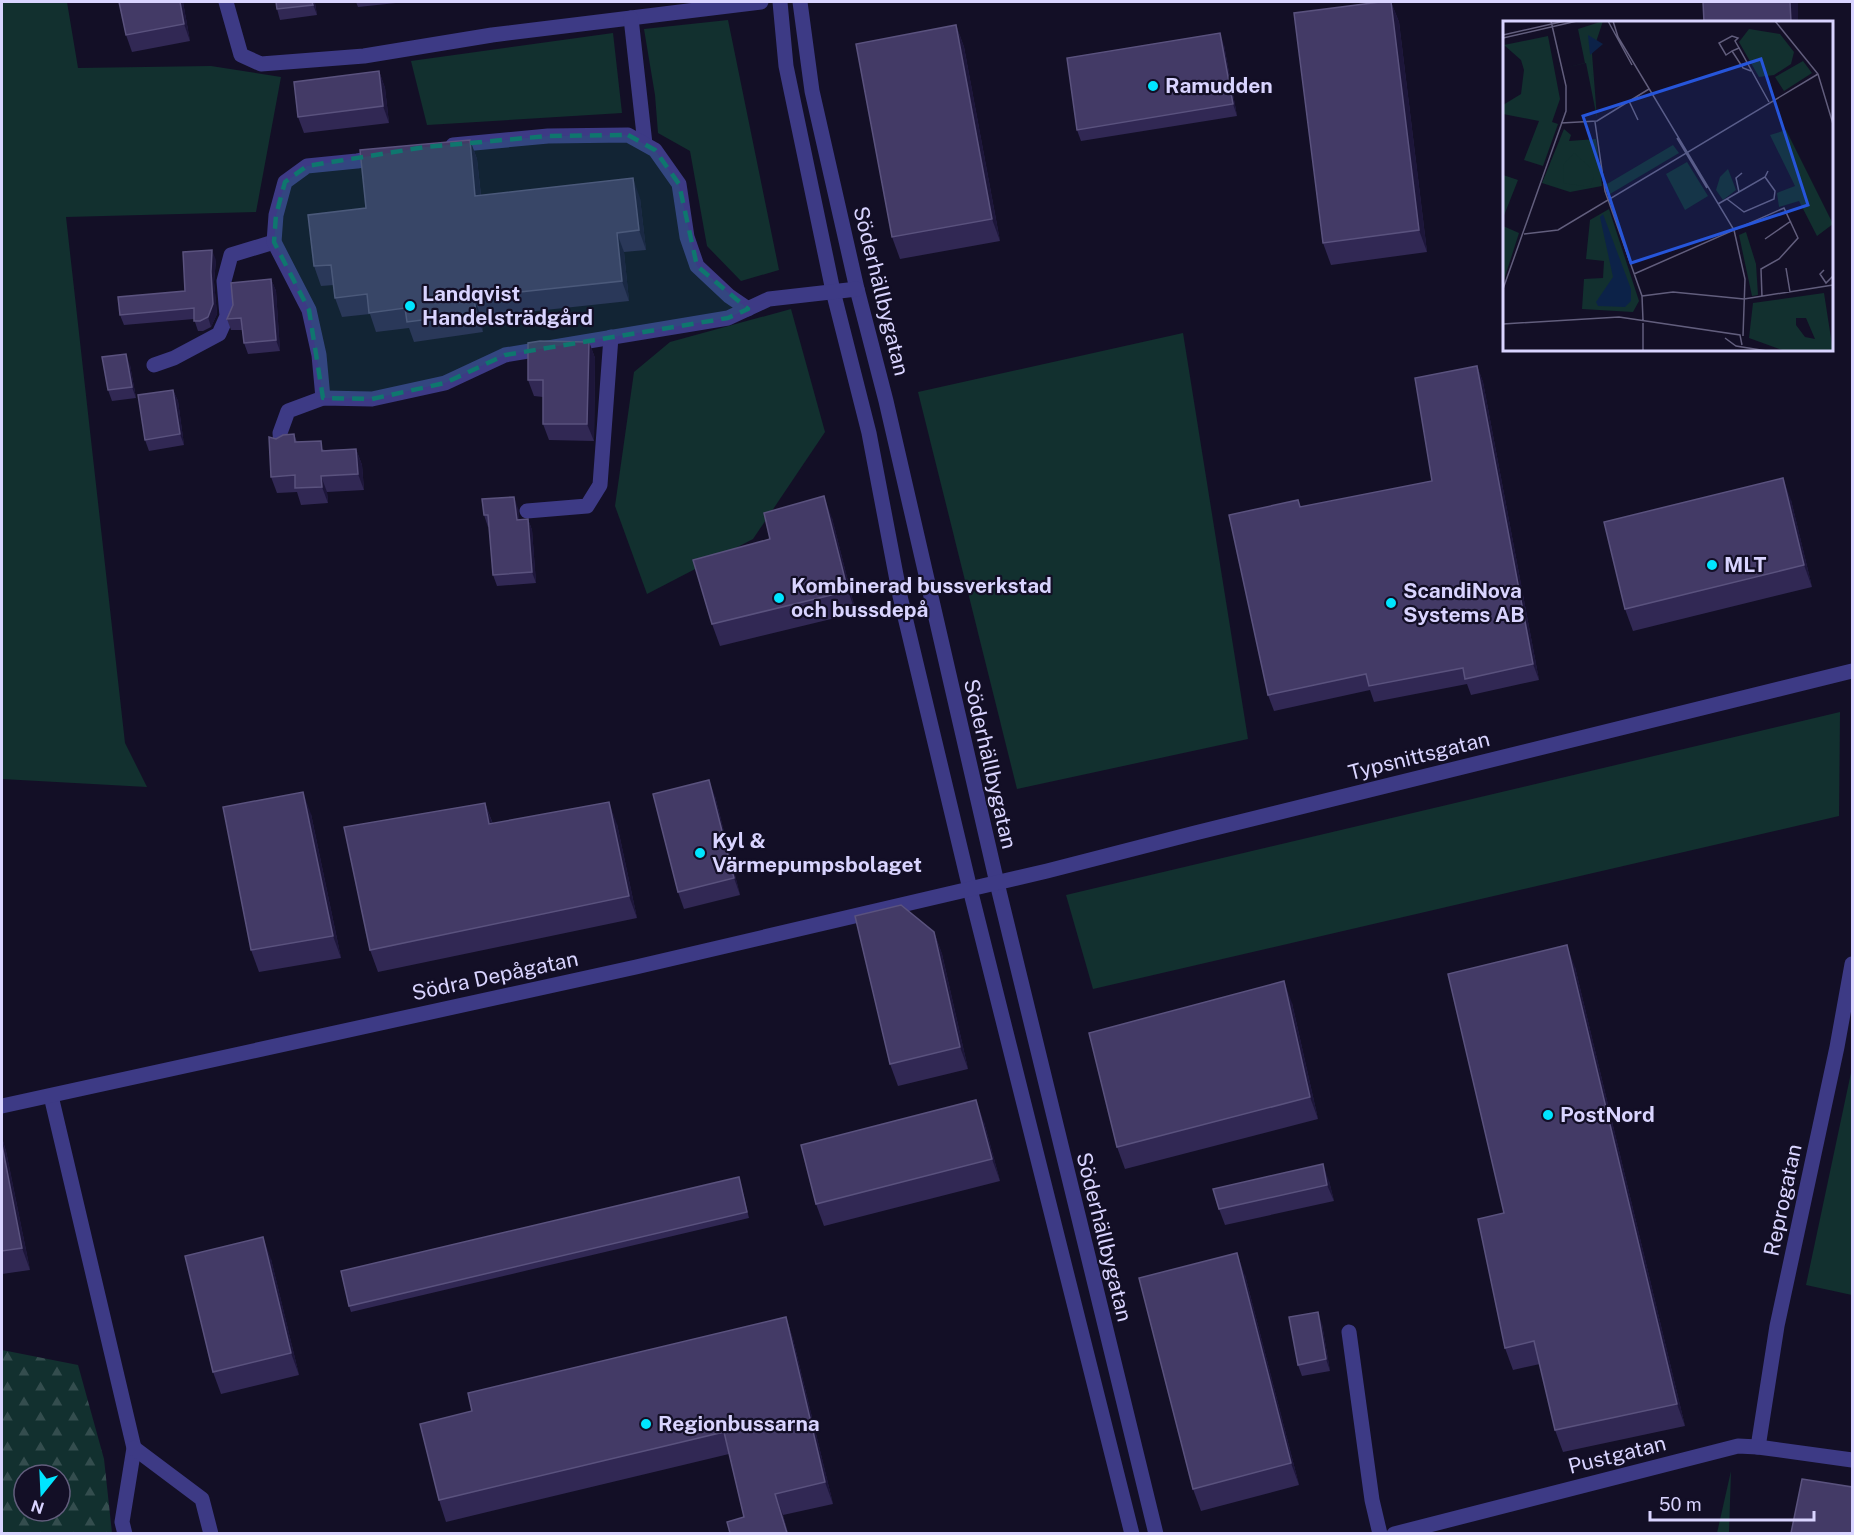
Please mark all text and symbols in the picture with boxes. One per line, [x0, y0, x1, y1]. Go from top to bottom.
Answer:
inset map [1503, 21, 1833, 351]
place label: Ramudden [1165, 73, 1273, 98]
marker: Ramudden [1146, 79, 1160, 93]
street label: Söderhällbygatan [848, 204, 915, 378]
place label: Landqvist Handelsträdgård [422, 281, 593, 330]
marker: Landqvist Handelsträdgård [403, 299, 417, 313]
place label: MLT [1724, 552, 1766, 577]
marker: MLT [1705, 558, 1719, 572]
place label: Kombinerad bussverkstad och bussdepå [791, 573, 1052, 622]
place label: ScandiNova Systems AB [1403, 578, 1525, 627]
marker: Kombinerad bussverkstad och bussdepå [772, 591, 786, 605]
marker: ScandiNova Systems AB [1384, 596, 1398, 610]
street label: Söderhällbygatan [959, 677, 1022, 851]
street label: Typsnittsgatan [1346, 726, 1492, 785]
place label: Kyl & Värmepumpsbolaget [712, 828, 922, 877]
marker: Kyl & Värmepumpsbolaget [693, 846, 707, 860]
street label: Södra Depågatan [409, 946, 580, 1005]
place label: PostNord [1560, 1102, 1655, 1127]
marker: PostNord [1541, 1108, 1555, 1122]
street label: Reprogatan [1758, 1142, 1807, 1258]
street label: Söderhällbygatan [1071, 1150, 1138, 1324]
place label: Regionbussarna [658, 1411, 820, 1436]
marker: Regionbussarna [639, 1417, 653, 1431]
street label: Pustgatan [1565, 1430, 1668, 1479]
north arrow [12, 1463, 72, 1523]
scale bar [1650, 1484, 1814, 1522]
text: 50 m [1659, 1494, 1702, 1515]
text: N [29, 1496, 46, 1518]

